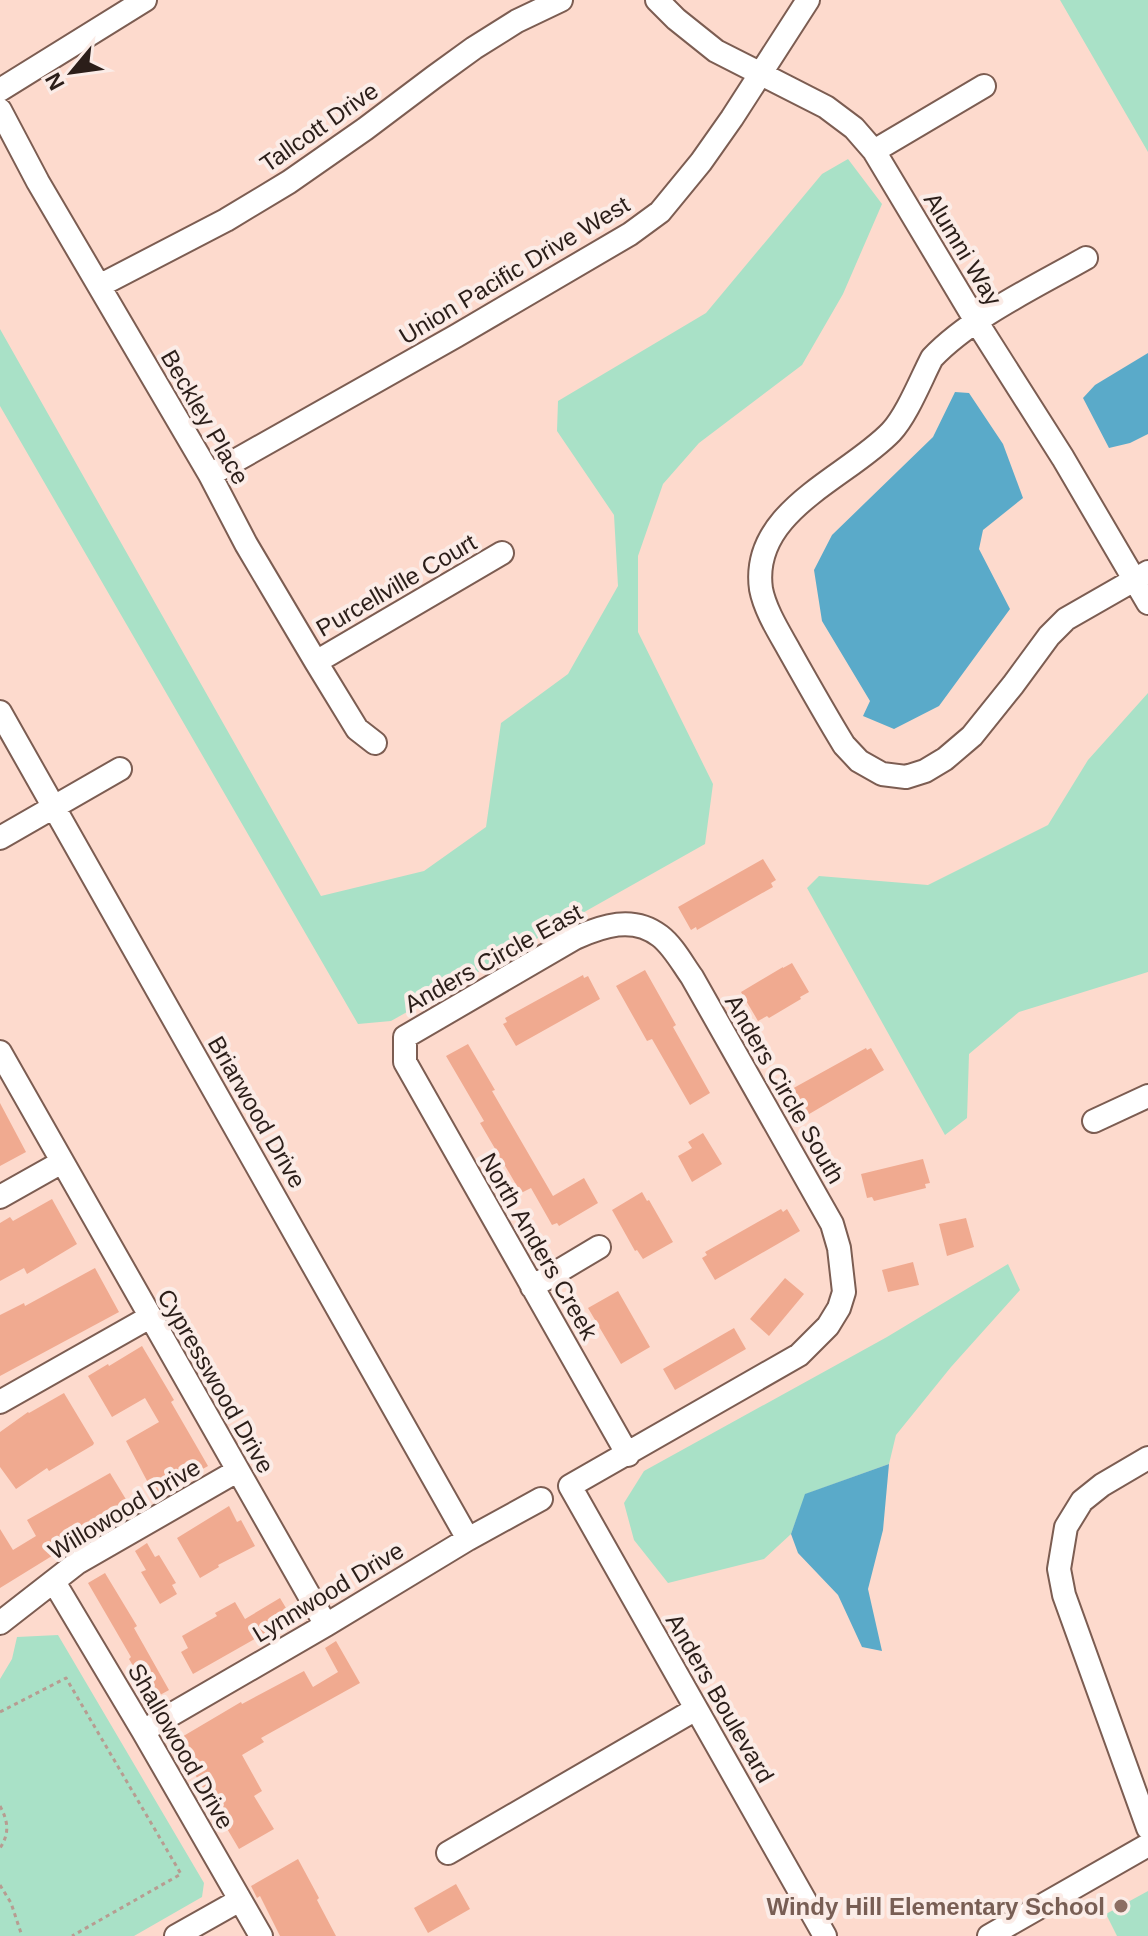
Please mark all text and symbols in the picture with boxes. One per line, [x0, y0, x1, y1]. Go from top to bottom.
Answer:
north arrow [32, 32, 112, 112]
text: N [40, 68, 70, 94]
street label: Tallcott Drive [255, 77, 383, 177]
street label: Alumni Way [919, 188, 1007, 310]
street label: Union Pacific Drive West [394, 190, 634, 349]
street label: Beckley Place [156, 345, 254, 489]
street label: Purcellville Court [311, 528, 481, 642]
street label: Anders Circle East [400, 898, 587, 1018]
street label: Anders Circle South [720, 990, 850, 1188]
street label: Briarwood Drive [203, 1031, 311, 1193]
street label: North Anders Creek [475, 1148, 604, 1345]
street label: Cypresswood Drive [152, 1284, 280, 1478]
street label: Willowood Drive [43, 1453, 205, 1565]
street label: Lynnwood Drive [248, 1536, 408, 1648]
street label: Anders Boulevard [661, 1609, 779, 1787]
street label: Shallowood Drive [123, 1658, 239, 1834]
place label: Windy Hill Elementary School [766, 1893, 1105, 1920]
marker: Windy Hill Elementary School [1112, 1897, 1130, 1915]

